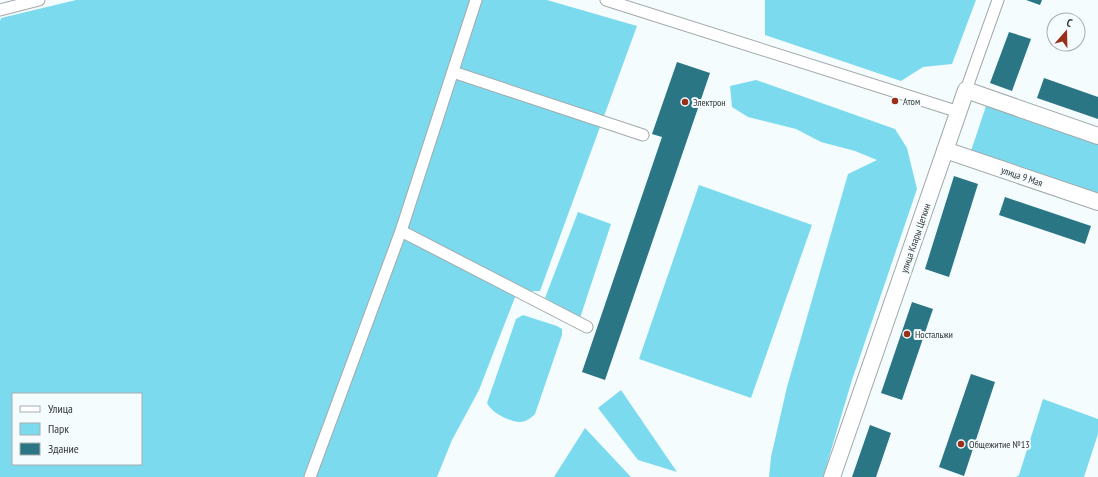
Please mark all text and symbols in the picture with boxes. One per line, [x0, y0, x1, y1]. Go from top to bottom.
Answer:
north arrow [1046, 12, 1086, 52]
text: С [1065, 15, 1074, 30]
place label: Атом [903, 95, 920, 108]
place label: Электрон [693, 96, 726, 109]
marker: Атом [890, 96, 900, 106]
marker: Электрон [680, 97, 690, 107]
street label: улица 9 Мая [999, 163, 1045, 190]
street label: улица Клары Цеткин [897, 202, 933, 275]
place label: Ностальжи [915, 328, 953, 341]
marker: Ностальжи [902, 329, 912, 339]
legend [12, 393, 142, 465]
text: Улица [48, 401, 73, 416]
text: Парк [48, 421, 69, 436]
place label: Общежитие №13 [969, 438, 1030, 451]
marker: Общежитие №13 [956, 439, 966, 449]
text: Здание [48, 441, 79, 456]

